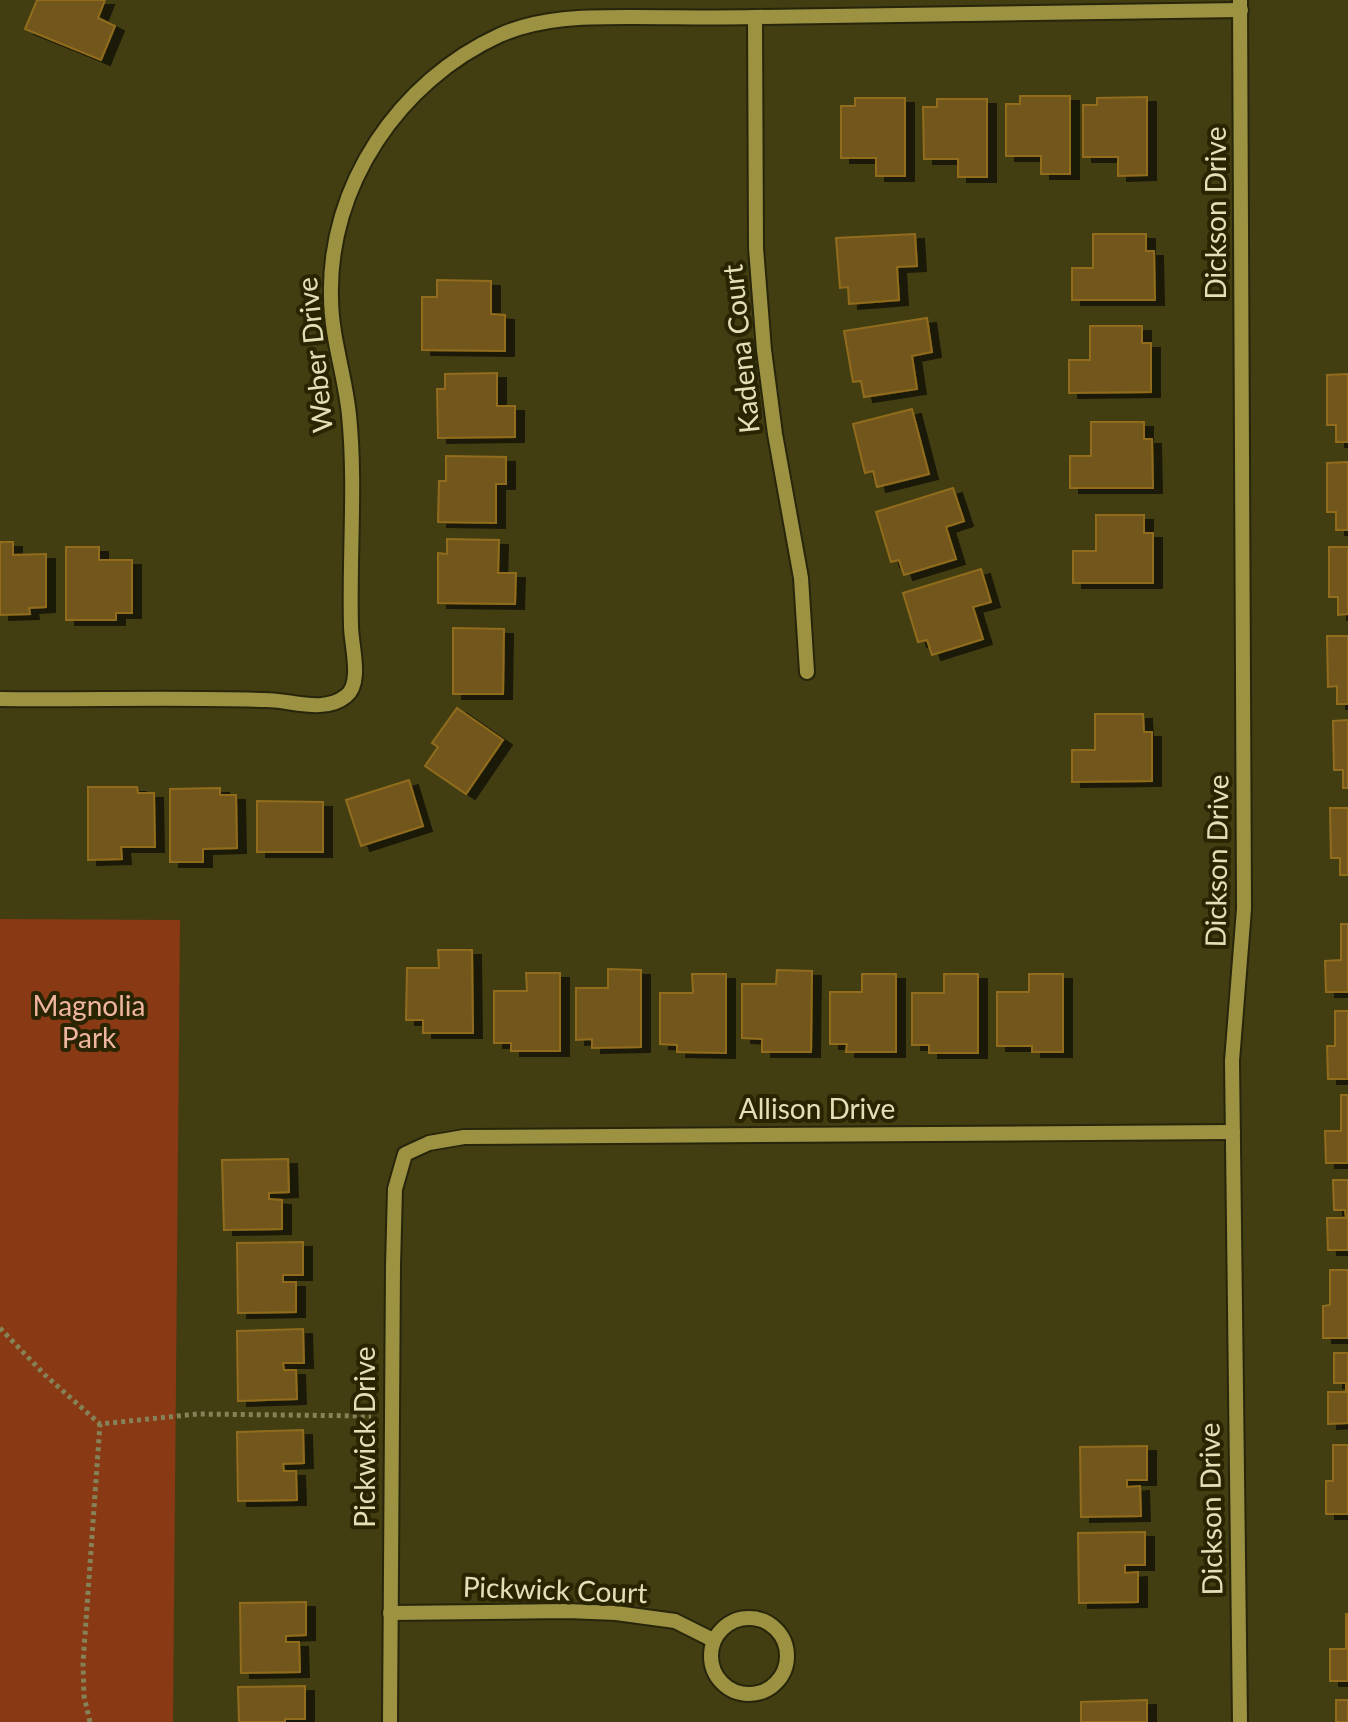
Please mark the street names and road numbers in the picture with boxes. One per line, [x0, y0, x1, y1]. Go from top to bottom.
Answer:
street label: Dickson Drive [1198, 127, 1232, 299]
street label: Kadena Court [714, 263, 766, 435]
street label: Weber Drive [289, 276, 339, 435]
street label: Dickson Drive [1197, 774, 1235, 948]
street label: Allison Drive [739, 1091, 895, 1125]
street label: Pickwick Drive [347, 1346, 381, 1528]
street label: Dickson Drive [1191, 1422, 1229, 1596]
street label: Pickwick Court [462, 1569, 648, 1609]

